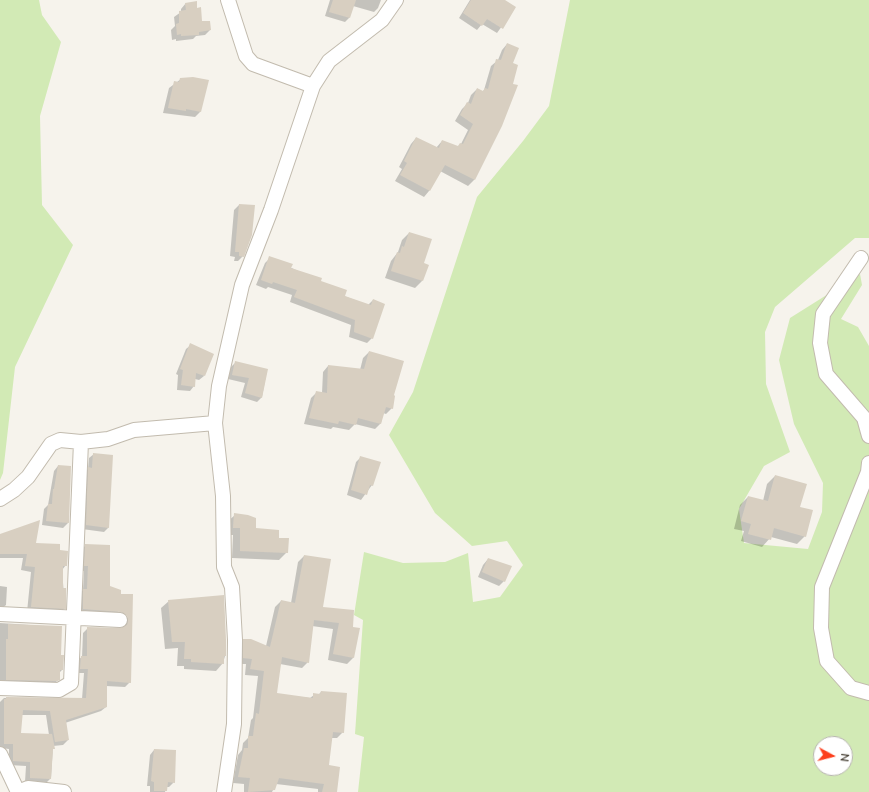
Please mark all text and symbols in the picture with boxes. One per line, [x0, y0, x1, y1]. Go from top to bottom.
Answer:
north arrow [813, 736, 853, 776]
text: N [836, 752, 852, 762]

